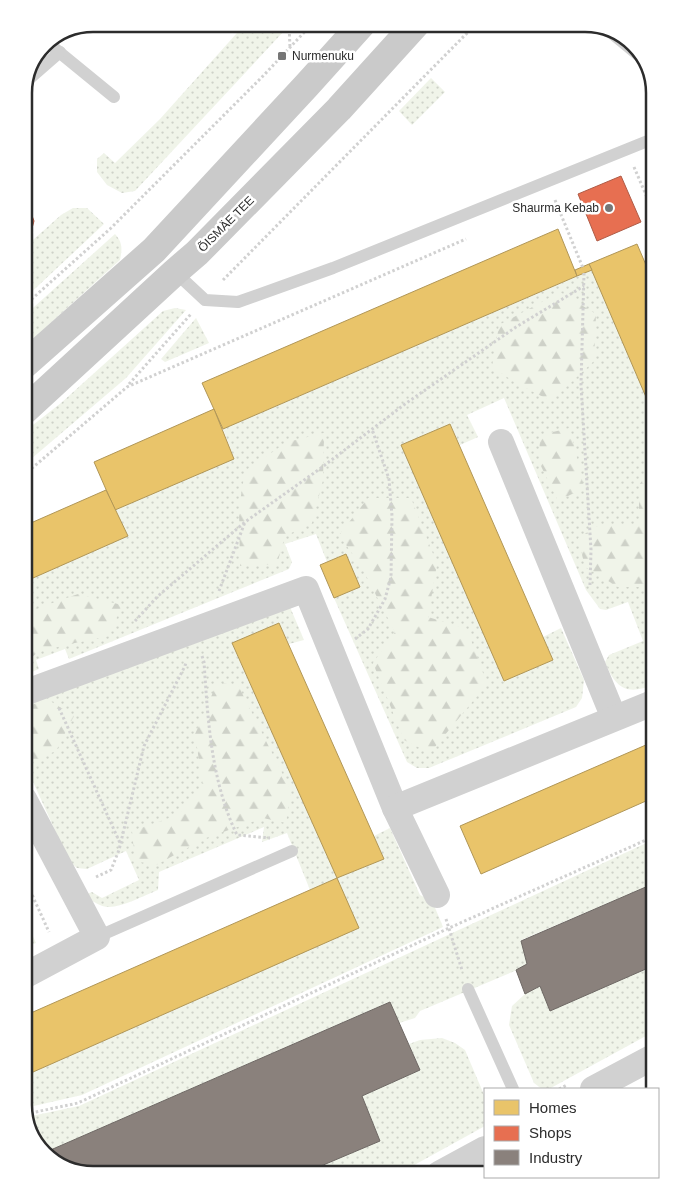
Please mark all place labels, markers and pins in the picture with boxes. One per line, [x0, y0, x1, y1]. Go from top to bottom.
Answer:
place label: Nurmenuku [292, 49, 354, 63]
marker: Nurmenuku [276, 50, 288, 62]
place label: Shaurma Kebab [512, 201, 599, 215]
marker: Shaurma Kebab [603, 202, 615, 214]

